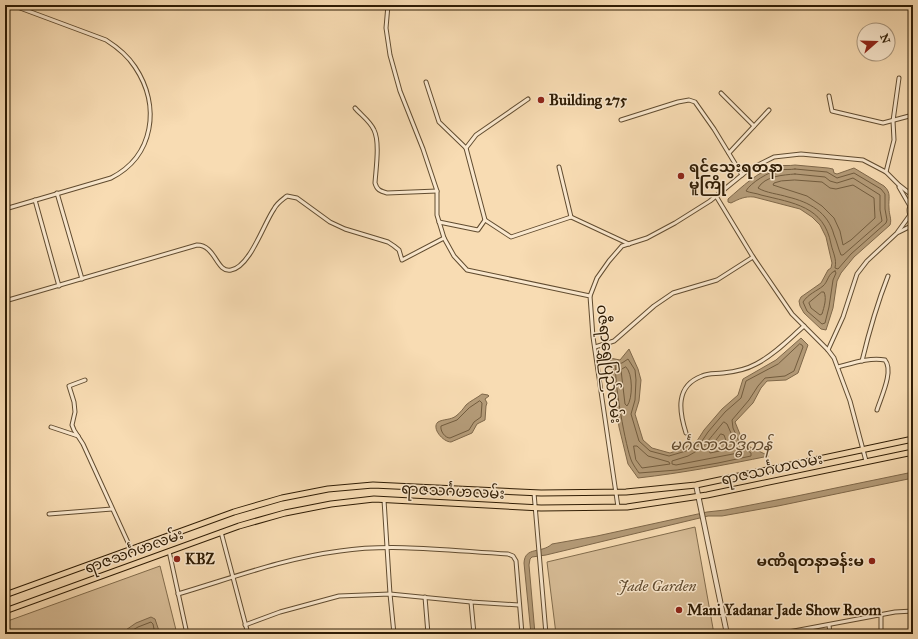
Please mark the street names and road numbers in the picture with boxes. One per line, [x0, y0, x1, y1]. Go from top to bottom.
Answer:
street label: ဝဇီရာရွှေပြည်လမ်း [590, 303, 626, 425]
street label: ရာဇသင်္ဂဟလမ်း [719, 448, 825, 491]
street label: ရာဇသင်္ဂဟလမ်း [401, 478, 505, 506]
street label: ရာဇသင်္ဂဟလမ်း [82, 524, 187, 580]

